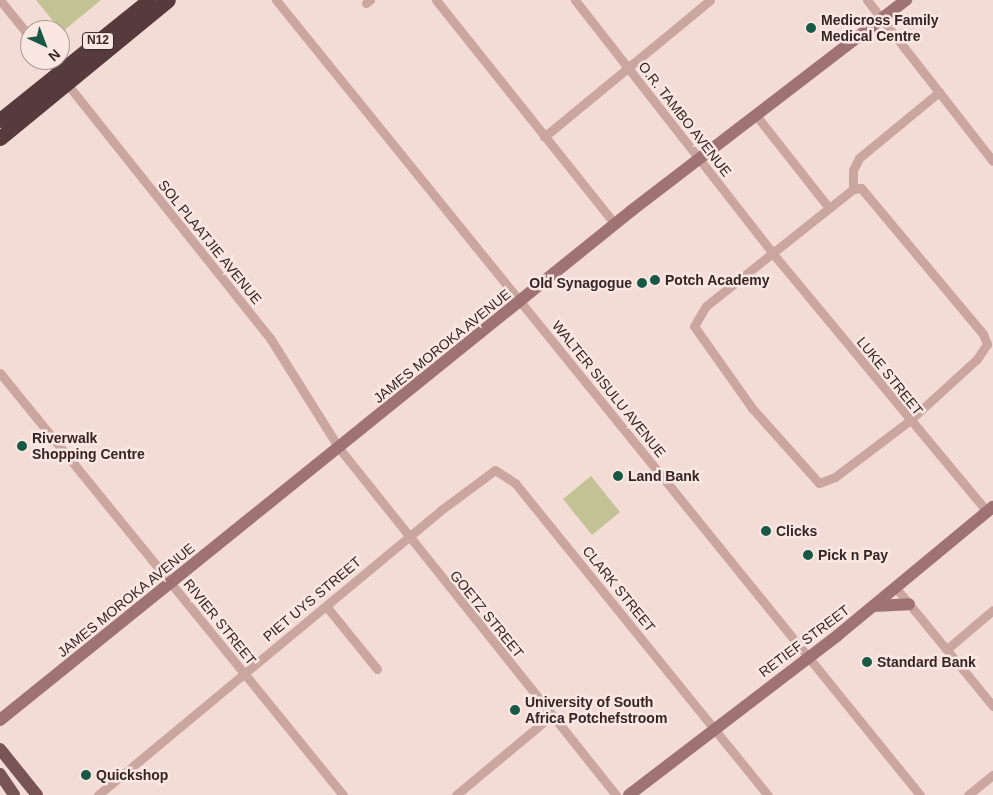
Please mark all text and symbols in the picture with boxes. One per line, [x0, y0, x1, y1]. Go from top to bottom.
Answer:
place label: Medicross Family Medical Centre [821, 12, 938, 44]
north arrow [20, 20, 70, 70]
marker: Medicross Family Medical Centre [805, 22, 817, 34]
road number: N12 [82, 31, 114, 50]
text: N [45, 46, 64, 65]
street label: O.R. TAMBO AVENUE [635, 58, 735, 180]
street label: SOL PLAATJIE AVENUE [154, 176, 266, 308]
place label: Potch Academy [665, 272, 770, 288]
marker: Potch Academy [649, 274, 661, 286]
place label: Old Synagogue [529, 275, 632, 291]
marker: Old Synagogue [636, 277, 648, 289]
street label: JAMES MOROKA AVENUE [369, 285, 515, 407]
street label: WALTER SISULU AVENUE [548, 317, 670, 461]
street label: LUKE STREET [853, 334, 927, 418]
place label: Riverwalk Shopping Centre [32, 430, 145, 462]
marker: Riverwalk Shopping Centre [16, 440, 28, 452]
place label: Land Bank [628, 468, 700, 484]
marker: Land Bank [612, 470, 624, 482]
place label: Clicks [776, 523, 817, 539]
marker: Clicks [760, 525, 772, 537]
street label: JAMES MOROKA AVENUE [53, 539, 199, 661]
street label: CLARK STREET [579, 543, 659, 635]
place label: Pick n Pay [818, 547, 888, 563]
marker: Pick n Pay [802, 549, 814, 561]
street label: PIET UYS STREET [260, 553, 364, 645]
street label: GOETZ STREET [447, 567, 527, 661]
street label: RIVIER STREET [180, 576, 260, 668]
street label: RETIEF STREET [755, 602, 853, 680]
place label: Standard Bank [877, 654, 976, 670]
marker: Standard Bank [861, 656, 873, 668]
place label: University of South Africa Potchefstroom [525, 694, 667, 726]
marker: University of South Africa Potchefstroom [509, 704, 521, 716]
place label: Quickshop [96, 767, 168, 783]
marker: Quickshop [80, 769, 92, 781]

